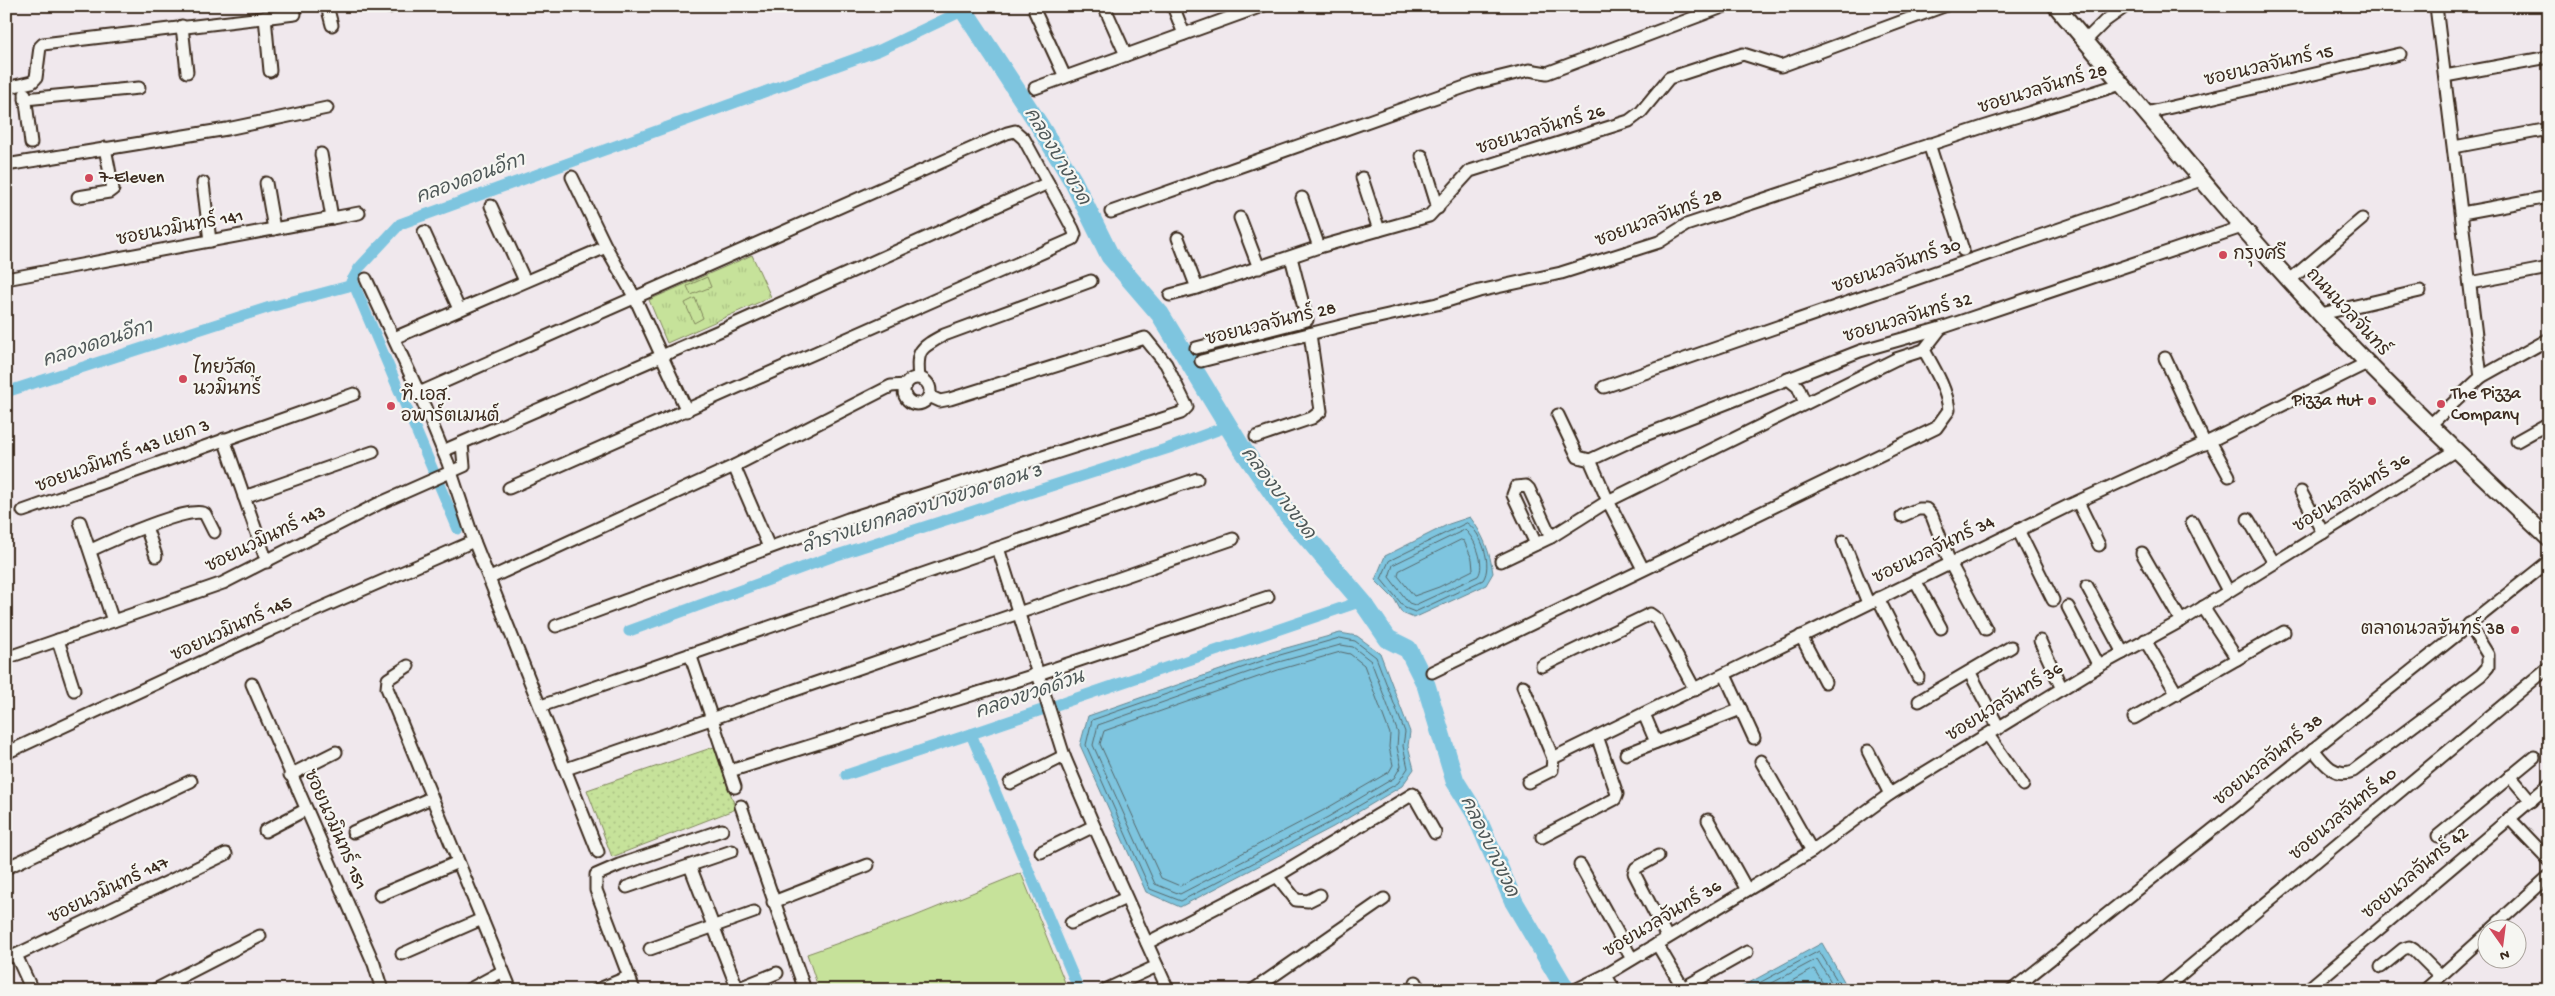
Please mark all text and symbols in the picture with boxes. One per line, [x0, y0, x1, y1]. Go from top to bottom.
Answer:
street label: ซอยนวลจันทร์ 15 [2201, 37, 2336, 92]
street label: ซอยนวลจันทร์ 28 [1975, 56, 2110, 120]
street label: ซอยนวลจันทร์ 26 [1473, 96, 1608, 160]
water label: คลองบางขวด [1018, 104, 1095, 211]
water label: คลองดอนอีกา [412, 146, 530, 210]
place label: 7-Eleven [98, 168, 165, 189]
marker: 7-Eleven [83, 172, 95, 184]
street label: ซอยนวลจันทร์ 28 [1591, 181, 1725, 253]
street label: ซอยนวมินทร์ 141 [114, 201, 245, 252]
street label: ซอยนวลจันทร์ 30 [1828, 230, 1964, 299]
place label: กรุงศรี [2233, 241, 2286, 267]
marker: กรุงศรี [2217, 249, 2229, 261]
street label: ถนนนวลจันทร์ [2301, 261, 2397, 362]
street label: ซอยนวลจันทร์ 32 [1840, 285, 1975, 349]
street label: ซอยนวลจันทร์ 28 [1202, 294, 1339, 351]
water label: คลองดอนอีกา [39, 313, 158, 374]
place label: ไทยวัสดุ นวมินทร์ [192, 354, 262, 401]
marker: ไทยวัสดุ นวมินทร์ [177, 373, 189, 385]
place label: ที.เอส. อพาร์ตเมนต์ [401, 382, 500, 428]
place label: The Pizza Company [2450, 384, 2522, 426]
place label: Pizza Hut [2291, 391, 2364, 412]
marker: Pizza Hut [2366, 395, 2378, 407]
marker: The Pizza Company [2435, 398, 2447, 410]
marker: ที.เอส. อพาร์ตเมนต์ [385, 400, 397, 412]
street label: ซอยนวมินทร์ 143 แยก 3 [31, 411, 213, 498]
water label: คลองบางขวด [1235, 443, 1320, 545]
street label: ซอยนวลจันทร์ 36 [2287, 445, 2415, 538]
water label: ลำรางแยกคลองบางขวด ตอน 3 [798, 457, 1045, 560]
street label: ซอยนวมินทร์ 143 [200, 497, 329, 578]
street label: ซอยนวลจันทร์ 34 [1868, 508, 1999, 590]
street label: ซอยนวมินทร์ 145 [166, 588, 296, 667]
place label: ตลาดนวลจันทร์ 38 [2361, 615, 2505, 641]
marker: ตลาดนวลจันทร์ 38 [2509, 624, 2521, 636]
street label: ซอยนวลจันทร์ 36 [1940, 654, 2068, 747]
water label: คลองขวดด้วน [971, 662, 1089, 725]
street label: ซอยนวลจันทร์ 38 [2207, 707, 2328, 811]
street label: ซอยนวลจันทร์ 40 [2283, 760, 2402, 866]
street label: ซอยนวมินทร์ 151 [298, 764, 375, 894]
water label: คลองบางขวด [1454, 793, 1523, 902]
street label: ซอยนวลจันทร์ 42 [2355, 819, 2474, 925]
street label: ซอยนวมินทร์ 147 [43, 848, 173, 929]
street label: ซอยนวลจันทร์ 36 [1598, 872, 1726, 963]
north arrow [2478, 918, 2528, 968]
text: N [2498, 945, 2511, 964]

